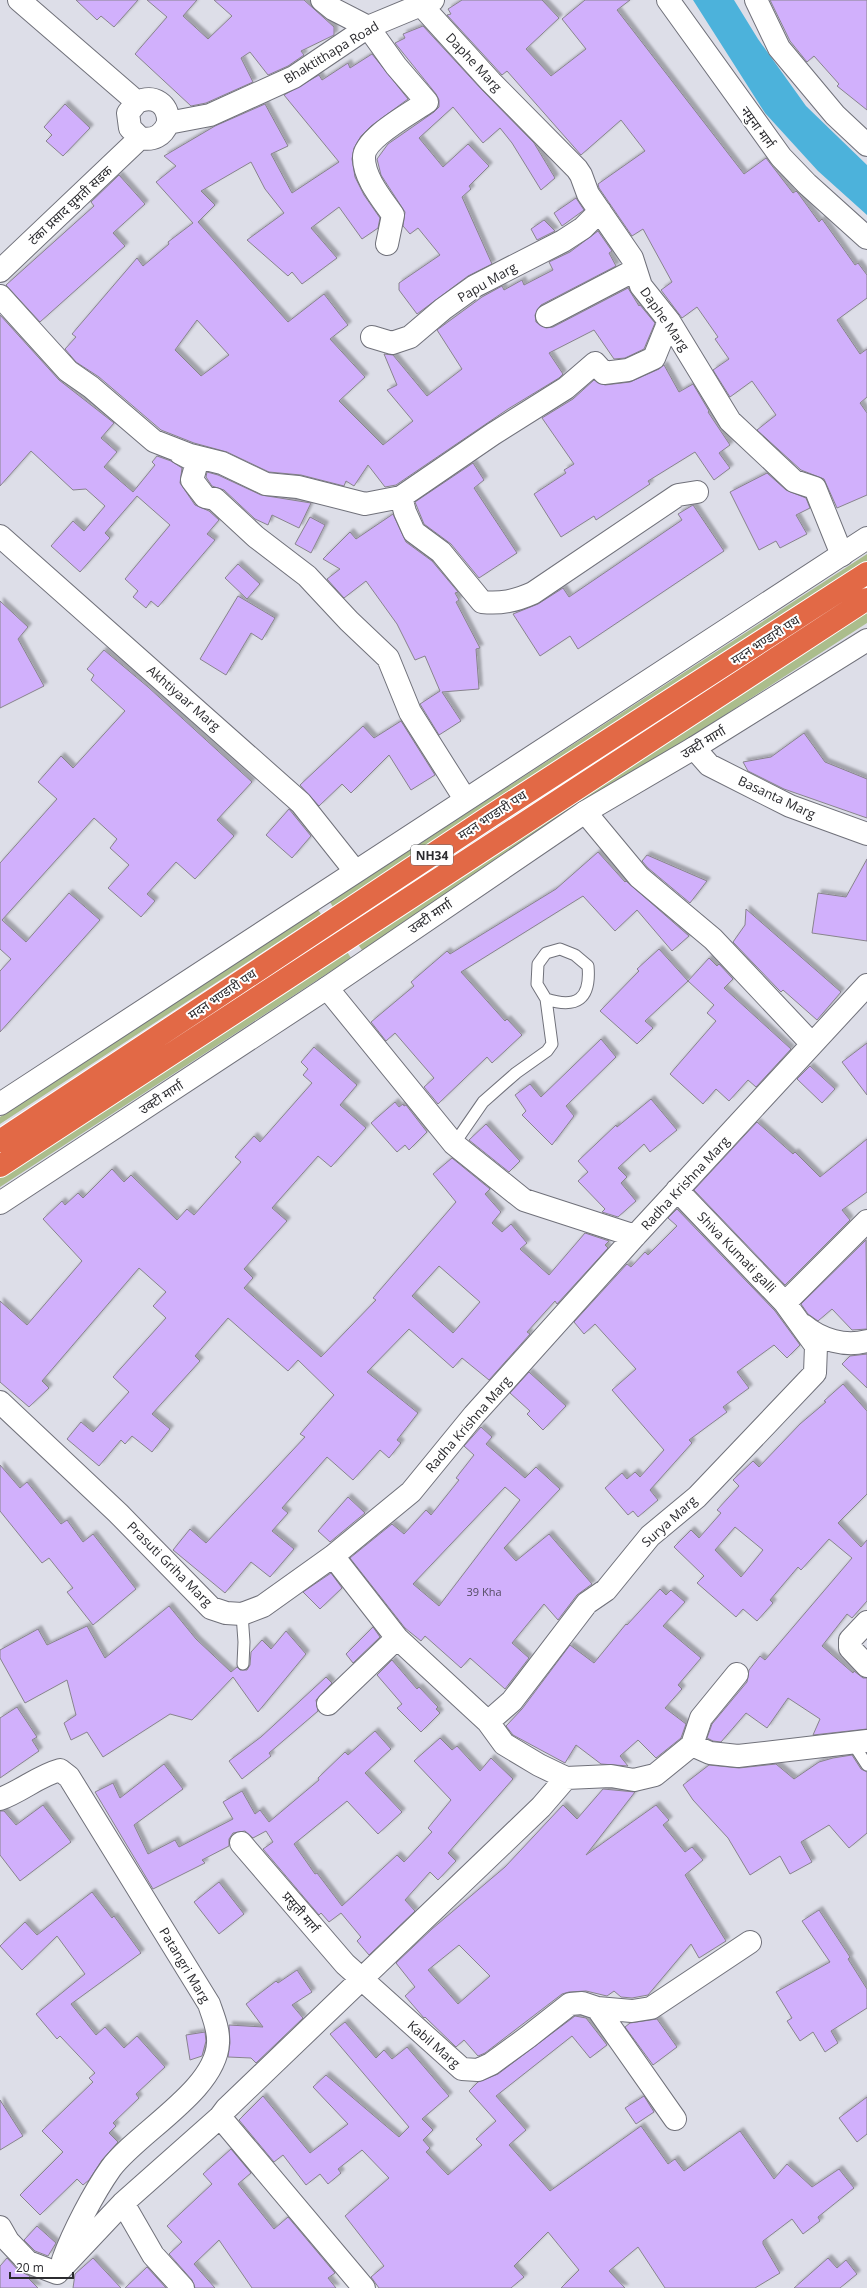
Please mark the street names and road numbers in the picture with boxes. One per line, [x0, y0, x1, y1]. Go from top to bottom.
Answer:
street label: Bhaktithapa Road [280, 17, 382, 87]
street label: Daphe Marg [442, 29, 506, 95]
street label: नमुना मार्ग [737, 103, 780, 152]
street label: टंका प्रसाद घुमती सडक [24, 161, 117, 249]
street label: Papu Marg [454, 258, 520, 306]
street label: Daphe Marg [636, 283, 694, 355]
street label: मदन भण्डारी पथ [727, 611, 803, 669]
street label: Akhtiyaar Marg [143, 661, 225, 735]
street label: उक्टी मार्गा [677, 721, 730, 762]
street label: Basanta Marg [735, 771, 819, 823]
street label: मदन भण्डारी पथ [454, 786, 530, 844]
road number: NH34 [411, 845, 453, 865]
street label: उक्टी मार्गा [405, 894, 456, 937]
street label: मदन भण्डारी पथ [184, 964, 260, 1023]
street label: उक्टी मार्गा [135, 1075, 187, 1118]
street label: Radha Krishna Marg [637, 1132, 733, 1234]
street label: Shiva Kumati galli [694, 1208, 780, 1296]
street label: Radha Krishna Marg [421, 1372, 515, 1476]
street label: Surya Marg [637, 1491, 701, 1551]
street label: Prasuti Griha Marg [123, 1517, 217, 1611]
street label: प्रसुती मार्ग [278, 1888, 324, 1937]
street label: Patangri Marg [155, 1924, 215, 2006]
street label: Kabil Marg [404, 2016, 464, 2072]

